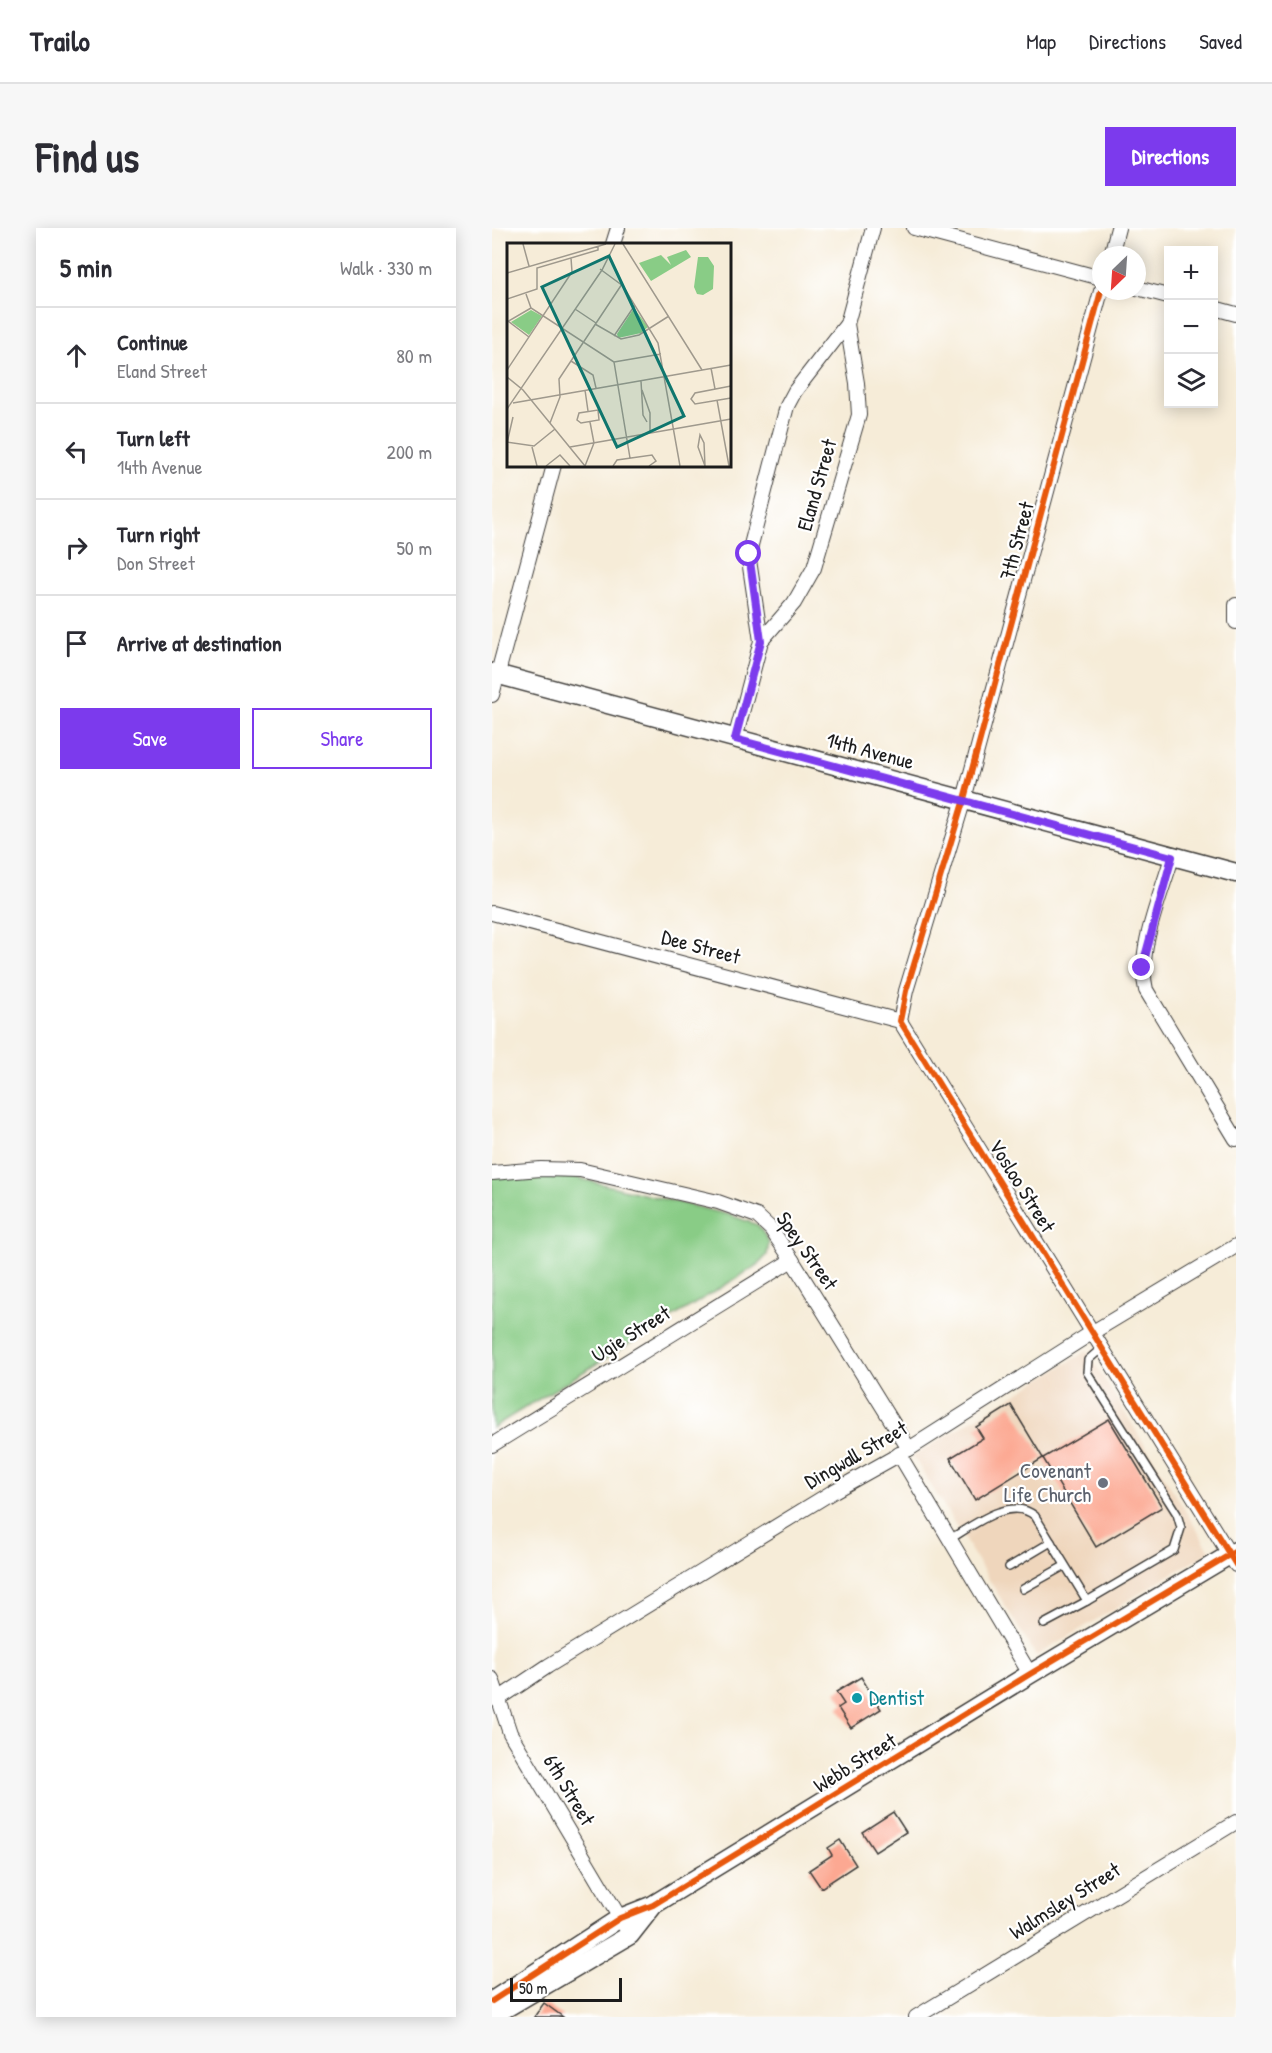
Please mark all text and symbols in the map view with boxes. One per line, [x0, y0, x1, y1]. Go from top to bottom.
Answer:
text: Trailo [30, 22, 90, 60]
text: Map [1026, 27, 1056, 56]
text: Directions [1089, 27, 1166, 56]
text: Saved [1199, 27, 1242, 56]
button: Directions [1105, 127, 1236, 186]
text: Find us [36, 128, 139, 185]
inset map [507, 243, 730, 466]
north arrow [1092, 246, 1146, 300]
map controls [1164, 246, 1218, 408]
button: + [1164, 246, 1218, 300]
text: 5 min [60, 250, 112, 285]
text: Walk · 330 m [340, 254, 432, 281]
button: − [1164, 300, 1218, 354]
text: Continue [117, 327, 188, 357]
icon: ahead [60, 339, 93, 372]
text: 80 m [396, 342, 432, 369]
button: layers [1164, 354, 1218, 408]
text: Eland Street [117, 357, 207, 384]
text: Turn left [117, 423, 190, 453]
icon: left [60, 435, 93, 468]
street label: Eland Street [790, 435, 844, 534]
text: 200 m [387, 438, 432, 465]
text: 14th Avenue [117, 453, 202, 480]
street label: 7th Street [992, 498, 1041, 583]
text: Turn right [117, 519, 200, 549]
icon: right [60, 531, 93, 564]
text: 50 m [396, 534, 432, 561]
route start [735, 540, 761, 566]
text: Don Street [117, 549, 195, 576]
icon: arrive [60, 627, 93, 660]
text: Arrive at destination [117, 628, 282, 658]
button: Save [60, 708, 240, 769]
button: Share [252, 708, 432, 769]
street label: 14th Avenue [823, 725, 917, 776]
street label: Dee Street [659, 922, 744, 971]
route end [1128, 954, 1154, 980]
street label: Vosloo Street [982, 1134, 1063, 1238]
street label: Spey Street [770, 1206, 845, 1296]
street label: Ugie Street [586, 1298, 676, 1369]
street label: Dingwall Street [799, 1413, 913, 1496]
place label: Covenant Life Church [1004, 1456, 1092, 1509]
marker: Covenant Life Church [1096, 1476, 1110, 1490]
place label: Dentist [869, 1683, 925, 1712]
marker: Dentist [850, 1691, 864, 1705]
street label: Webb Street [808, 1725, 902, 1799]
street label: 6th Street [537, 1749, 602, 1831]
street label: Walmsley Street [1004, 1855, 1126, 1946]
scale bar [510, 1975, 622, 2002]
text: 50 m [519, 1977, 548, 1999]

